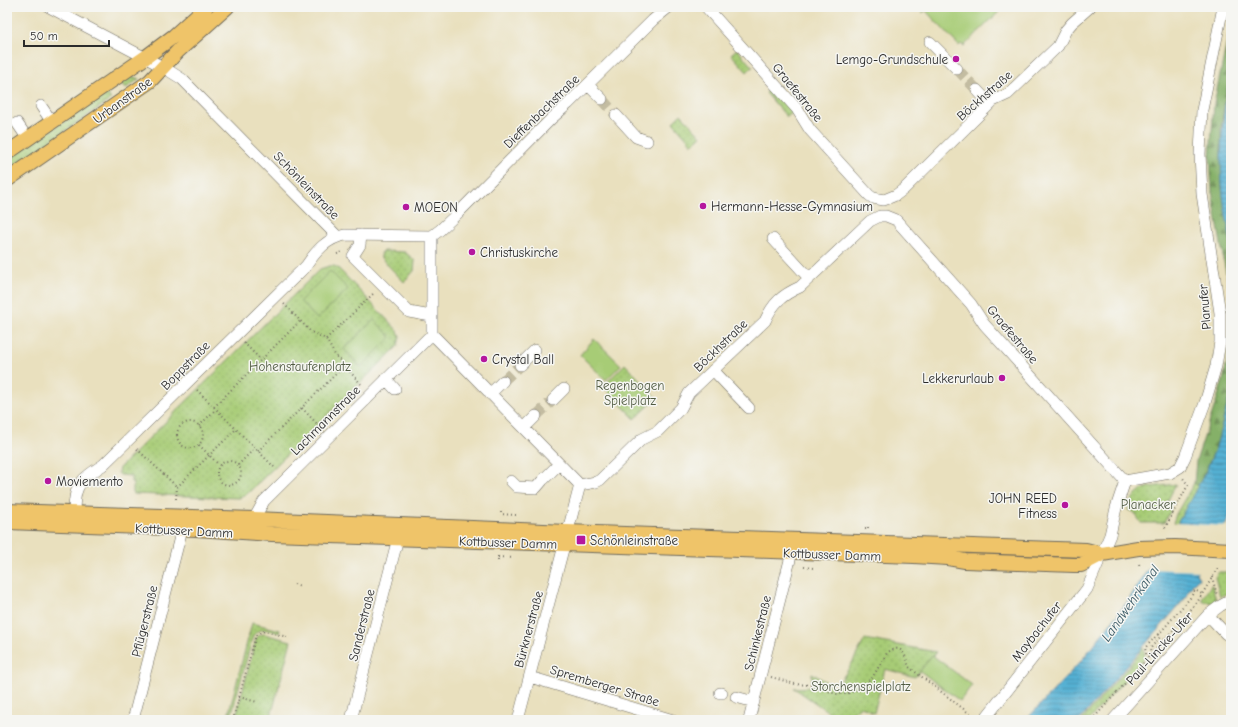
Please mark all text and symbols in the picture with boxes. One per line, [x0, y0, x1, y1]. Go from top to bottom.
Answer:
scale bar [24, 22, 109, 48]
text: 50 m [30, 29, 58, 43]
place label: Lemgo-Grundschule [836, 52, 948, 67]
marker: Lemgo-Grundschule [951, 54, 961, 64]
street label: Graefestraße [769, 60, 826, 125]
street label: Böckhstraße [954, 67, 1015, 124]
street label: Dieffenbachstraße [500, 71, 583, 151]
street label: Urbanstraße [90, 74, 155, 127]
street label: Schönleinstraße [271, 148, 343, 223]
place label: Hermann-Hesse-Gymnasium [711, 199, 873, 214]
place label: MOEON [414, 200, 458, 215]
marker: Hermann-Hesse-Gymnasium [698, 201, 708, 211]
marker: MOEON [401, 202, 411, 212]
place label: Christuskirche [480, 245, 558, 260]
marker: Christuskirche [467, 247, 477, 257]
street label: Planufer [1195, 283, 1214, 330]
street label: Graefestraße [984, 302, 1042, 367]
street label: Böckhstraße [690, 316, 751, 375]
street label: Boppstraße [158, 338, 213, 393]
place label: Crystal Ball [492, 352, 554, 367]
marker: Crystal Ball [479, 354, 489, 364]
park label: Hohenstaufenplatz [249, 359, 351, 374]
place label: Lekkerurlaub [922, 371, 994, 386]
marker: Lekkerurlaub [997, 373, 1007, 383]
park label: Regenbogen Spielplatz [595, 378, 665, 408]
street label: Lachmannstraße [287, 382, 364, 458]
place label: Moviemento [56, 474, 123, 489]
marker: Moviemento [43, 476, 53, 486]
place label: JOHN REED Fitness [989, 491, 1057, 521]
park label: Planacker [1121, 497, 1176, 512]
marker: JOHN REED Fitness [1060, 500, 1070, 510]
street label: Kottbusser Damm [135, 520, 233, 541]
street label: Kottbusser Damm [459, 533, 557, 552]
place label: Schönleinstraße [590, 533, 679, 548]
marker: Schönleinstraße [575, 534, 587, 546]
street label: Kottbusser Damm [783, 545, 881, 564]
water label: Landwehrkanal [1098, 561, 1164, 645]
street label: Pflügerstraße [128, 583, 161, 658]
street label: Sanderstraße [345, 587, 378, 663]
street label: Bürknerstraße [511, 589, 546, 669]
street label: Schinkestraße [741, 593, 774, 672]
street label: Maybachufer [1008, 598, 1065, 664]
street label: Paul-Lincke-Ufer [1123, 608, 1197, 688]
street label: Spremberger Straße [548, 662, 662, 709]
park label: Storchenspielplatz [811, 679, 911, 694]

